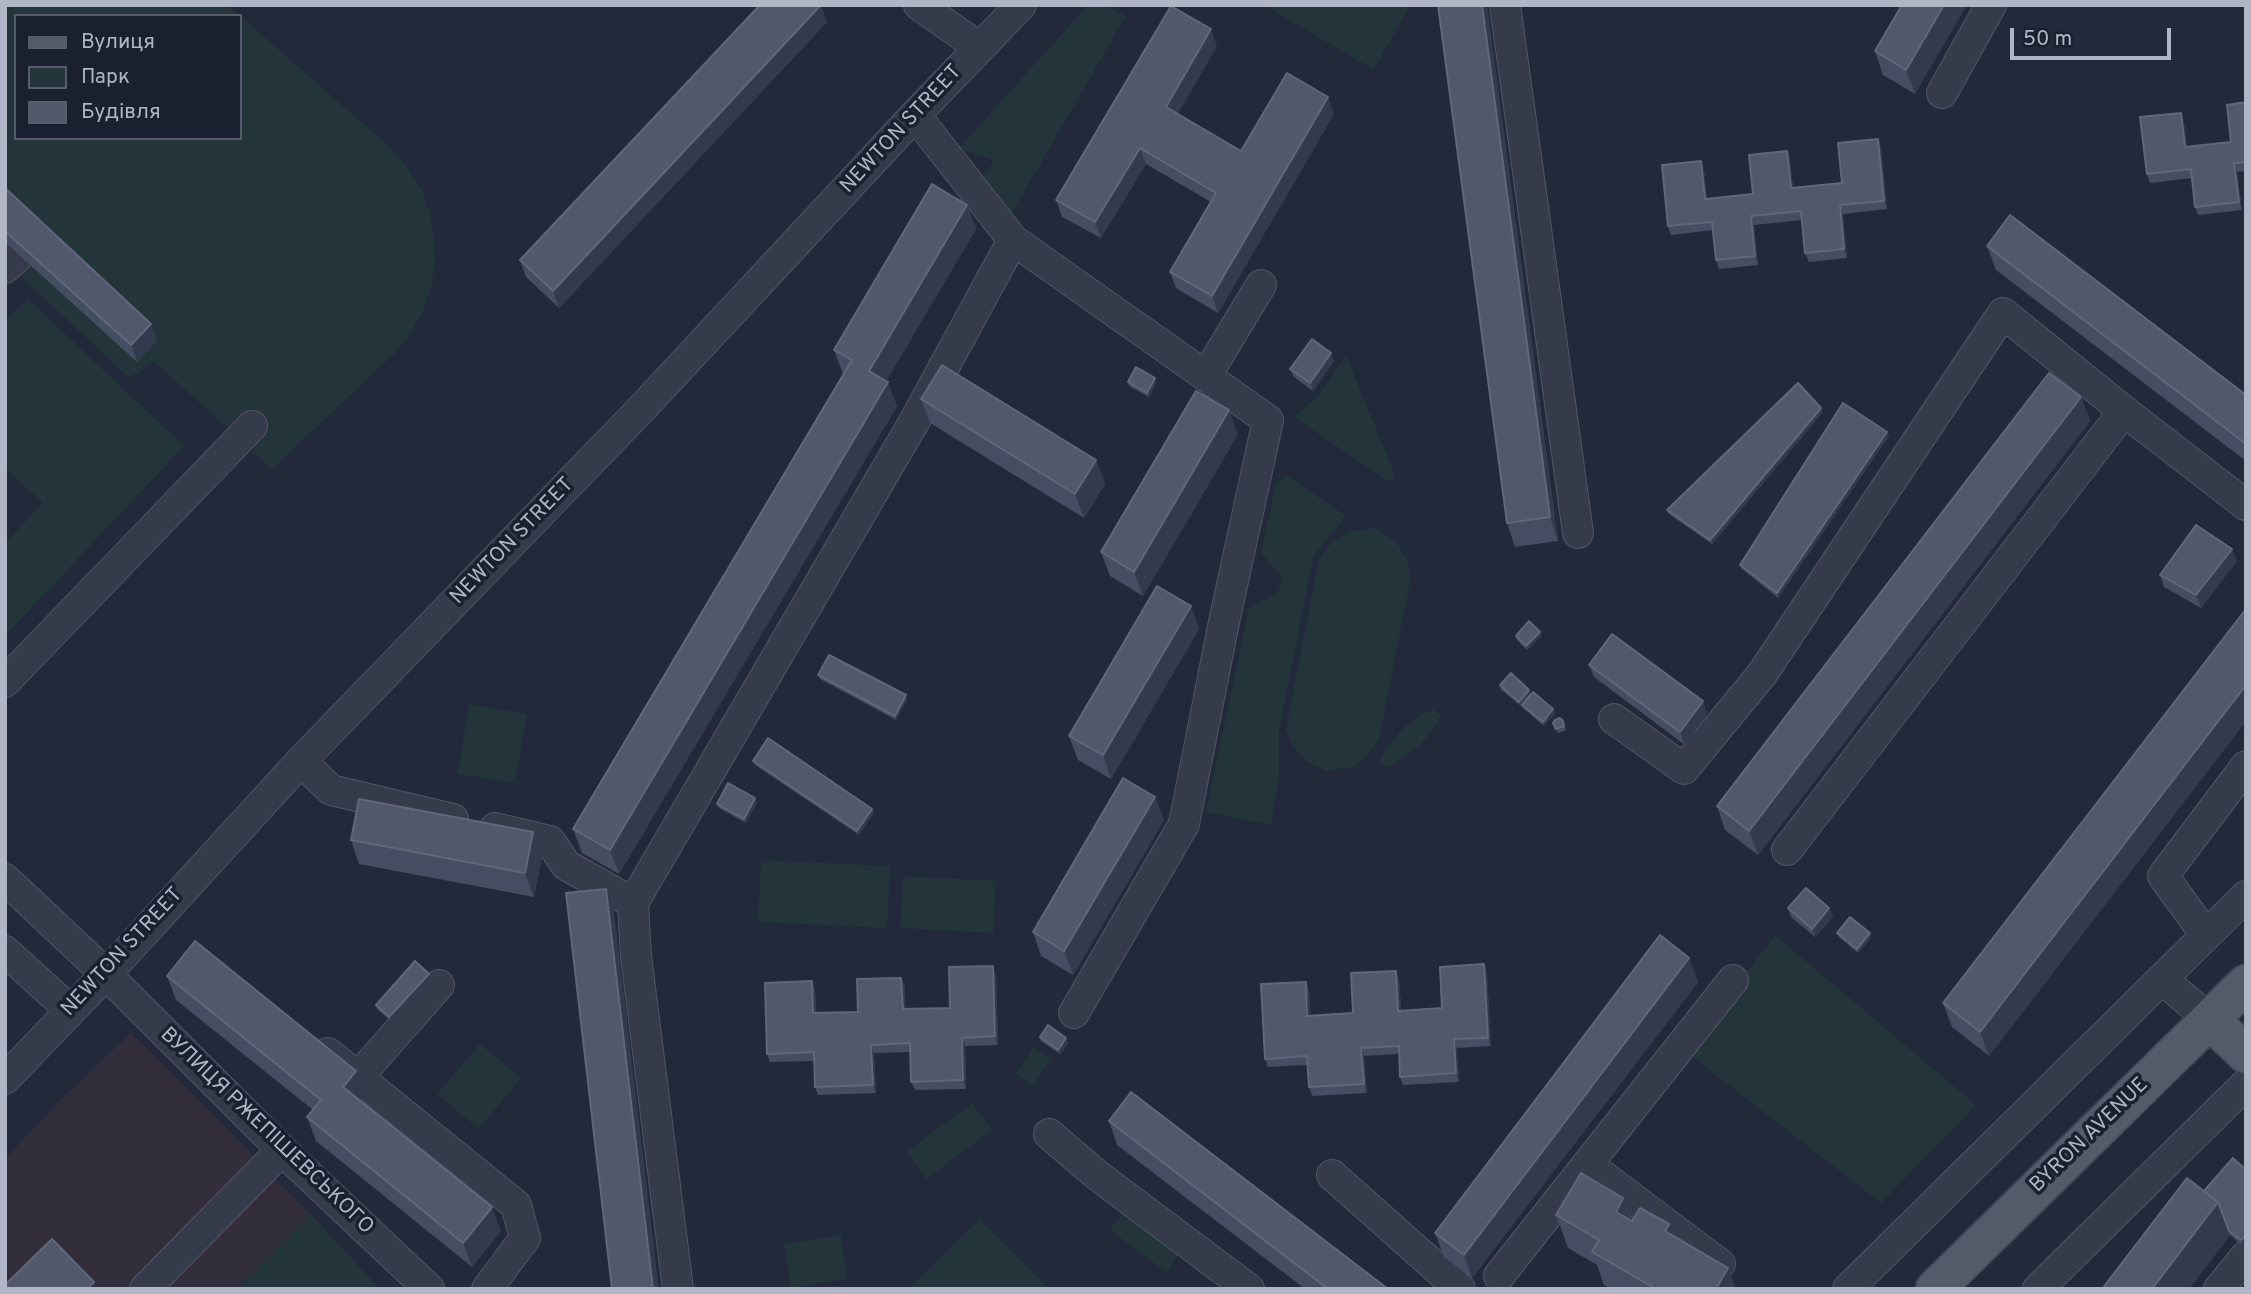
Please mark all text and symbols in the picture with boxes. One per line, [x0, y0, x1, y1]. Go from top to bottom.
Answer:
legend [14, 14, 242, 140]
scale bar [2013, 14, 2174, 58]
text: 50 m [2023, 26, 2072, 53]
text: Вулиця [81, 29, 155, 56]
street label: NEWTON STREET [836, 60, 968, 200]
text: Парк [81, 64, 130, 91]
text: Будівля [81, 99, 161, 126]
street label: NEWTON STREET [446, 473, 580, 611]
street label: NEWTON STREET [57, 883, 189, 1023]
street label: ВУЛИЦЯ РЖЕПІШЕВСЬКОГО [154, 1023, 378, 1241]
street label: BYRON AVENUE [2026, 1073, 2154, 1199]

